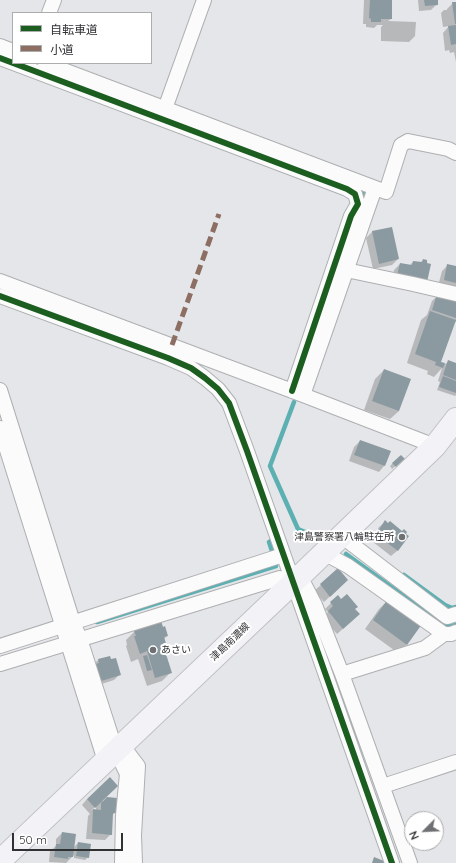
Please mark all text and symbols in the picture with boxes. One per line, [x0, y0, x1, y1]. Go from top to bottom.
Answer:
legend [12, 12, 152, 64]
text: 自転車道 [50, 22, 98, 37]
text: 小道 [50, 42, 74, 57]
place label: 津島警察署八輪駐在所 [294, 531, 394, 543]
marker: 津島警察署八輪駐在所 [397, 532, 407, 542]
street label: 津島南濃線 [208, 620, 252, 664]
place label: あさい [161, 644, 191, 656]
marker: あさい [148, 645, 158, 655]
north arrow [404, 811, 444, 851]
scale bar [14, 825, 125, 851]
text: N [406, 829, 422, 842]
text: 50 m [19, 832, 47, 847]

